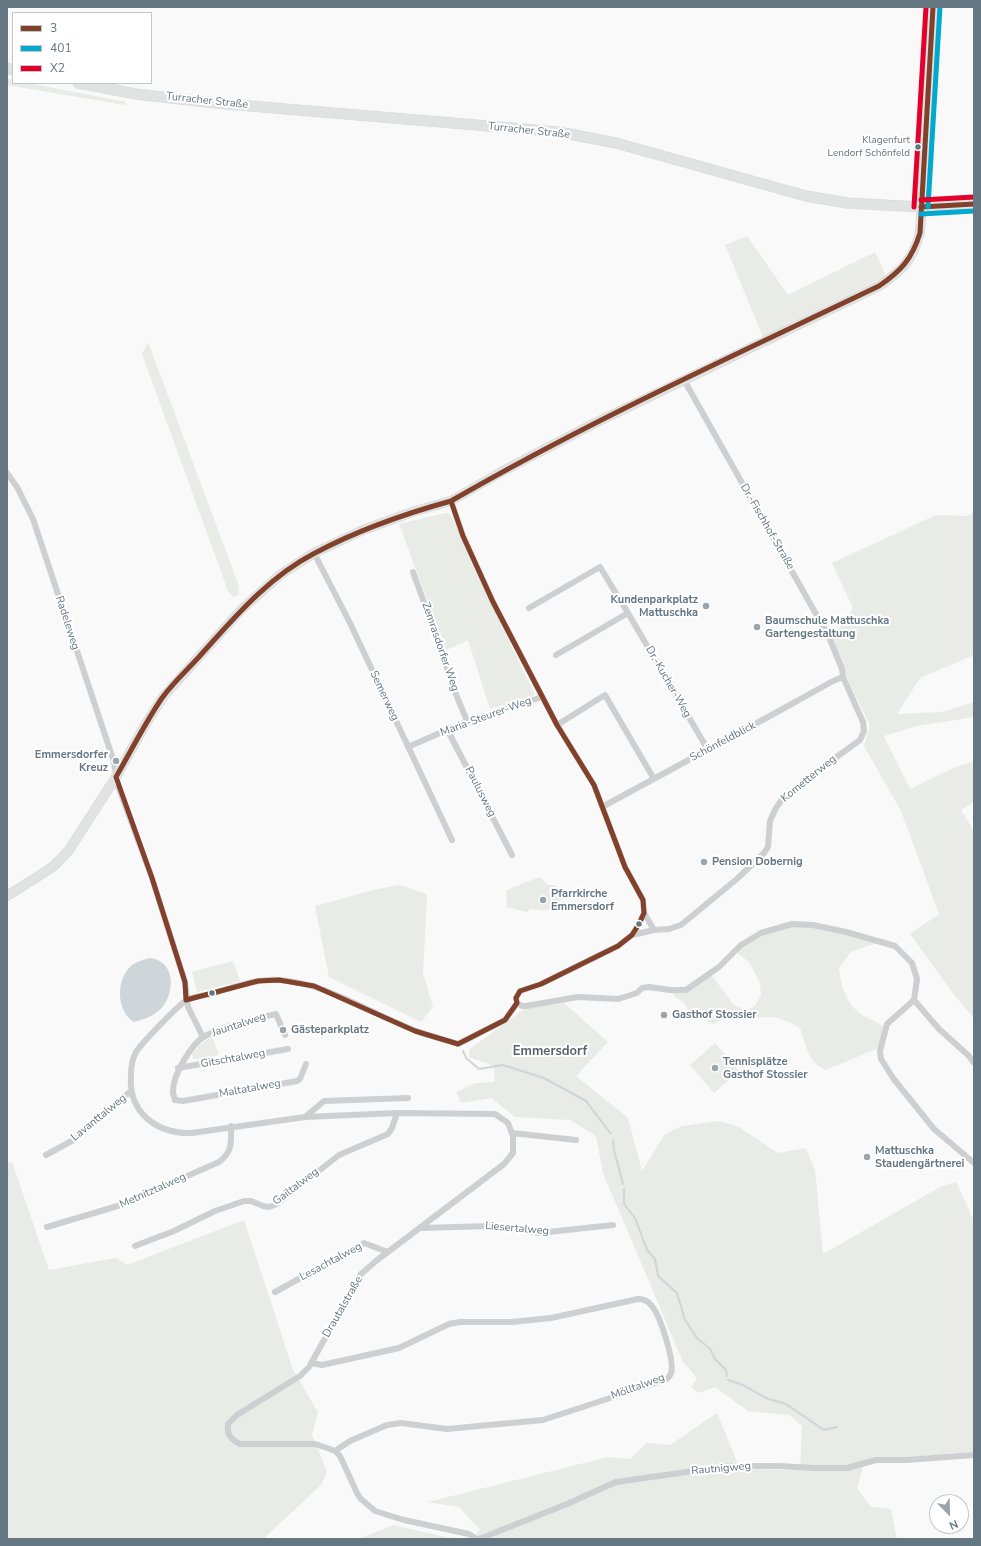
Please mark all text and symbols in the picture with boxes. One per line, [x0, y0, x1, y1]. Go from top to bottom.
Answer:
legend [12, 12, 152, 84]
text: 3 [50, 20, 57, 36]
text: 401 [50, 40, 72, 56]
text: X2 [50, 60, 65, 76]
street label: Turracher Straße [165, 90, 249, 112]
street label: Turracher Straße [487, 120, 571, 142]
place label: Klagenfurt Lendorf Schönfeld [828, 135, 910, 158]
marker: Klagenfurt Lendorf Schönfeld [913, 142, 923, 152]
street label: Dr.-Fischhof-Straße [737, 482, 797, 572]
place label: Kundenparkplatz Mattuschka [611, 593, 698, 619]
street label: Radeleweg [52, 594, 82, 652]
street label: Zemrasdorfer Weg [419, 601, 461, 693]
marker: Kundenparkplatz Mattuschka [701, 601, 711, 611]
place label: Baumschule Mattuschka Gartengestaltung [765, 614, 889, 640]
marker: Baumschule Mattuschka Gartengestaltung [752, 622, 762, 632]
street label: Dr.-Kucher-Weg [642, 644, 694, 720]
street label: Semerweg [367, 669, 401, 723]
street label: Maria-Steurer-Weg [439, 694, 533, 740]
street label: Schönfeldblick [688, 719, 758, 765]
place label: Emmersdorfer Kreuz [35, 748, 108, 774]
street label: Kometterweg [779, 753, 839, 805]
marker: Emmersdorfer Kreuz [111, 756, 121, 766]
street label: Paulusweg [462, 765, 498, 819]
place label: Pension Dobernig [712, 855, 803, 869]
marker: Pension Dobernig [699, 857, 709, 867]
place label: Pfarrkirche Emmersdorf [551, 887, 614, 913]
marker: Pfarrkirche Emmersdorf [538, 895, 548, 905]
unlabelled marker [634, 919, 644, 929]
unlabelled marker [207, 988, 217, 998]
place label: Gasthof Stossier [672, 1008, 757, 1022]
street label: Jauntalweg [210, 1010, 268, 1040]
marker: Gasthof Stossier [659, 1010, 669, 1020]
place label: Gästeparkplatz [291, 1023, 369, 1037]
marker: Gästeparkplatz [278, 1025, 288, 1035]
district label: Emmersdorf [513, 1044, 587, 1060]
street label: Gitschtalweg [200, 1047, 266, 1071]
place label: Tennisplätze Gasthof Stossier [723, 1055, 808, 1081]
marker: Tennisplätze Gasthof Stossier [710, 1063, 720, 1073]
street label: Maltatalweg [218, 1077, 282, 1101]
street label: Lavanttalweg [69, 1092, 129, 1144]
place label: Mattuschka Staudengärtnerei [875, 1144, 964, 1170]
marker: Mattuschka Staudengärtnerei [862, 1152, 872, 1162]
street label: Gailtalweg [271, 1166, 321, 1208]
street label: Metnitztalweg [118, 1171, 188, 1211]
street label: Liesertalweg [485, 1220, 549, 1238]
street label: Lesachtalweg [298, 1240, 364, 1284]
street label: Drautalstraße [320, 1274, 366, 1340]
street label: Mölltalweg [609, 1371, 667, 1403]
street label: Rautnigweg [691, 1460, 751, 1478]
north arrow [929, 1494, 969, 1534]
text: N [947, 1516, 960, 1533]

